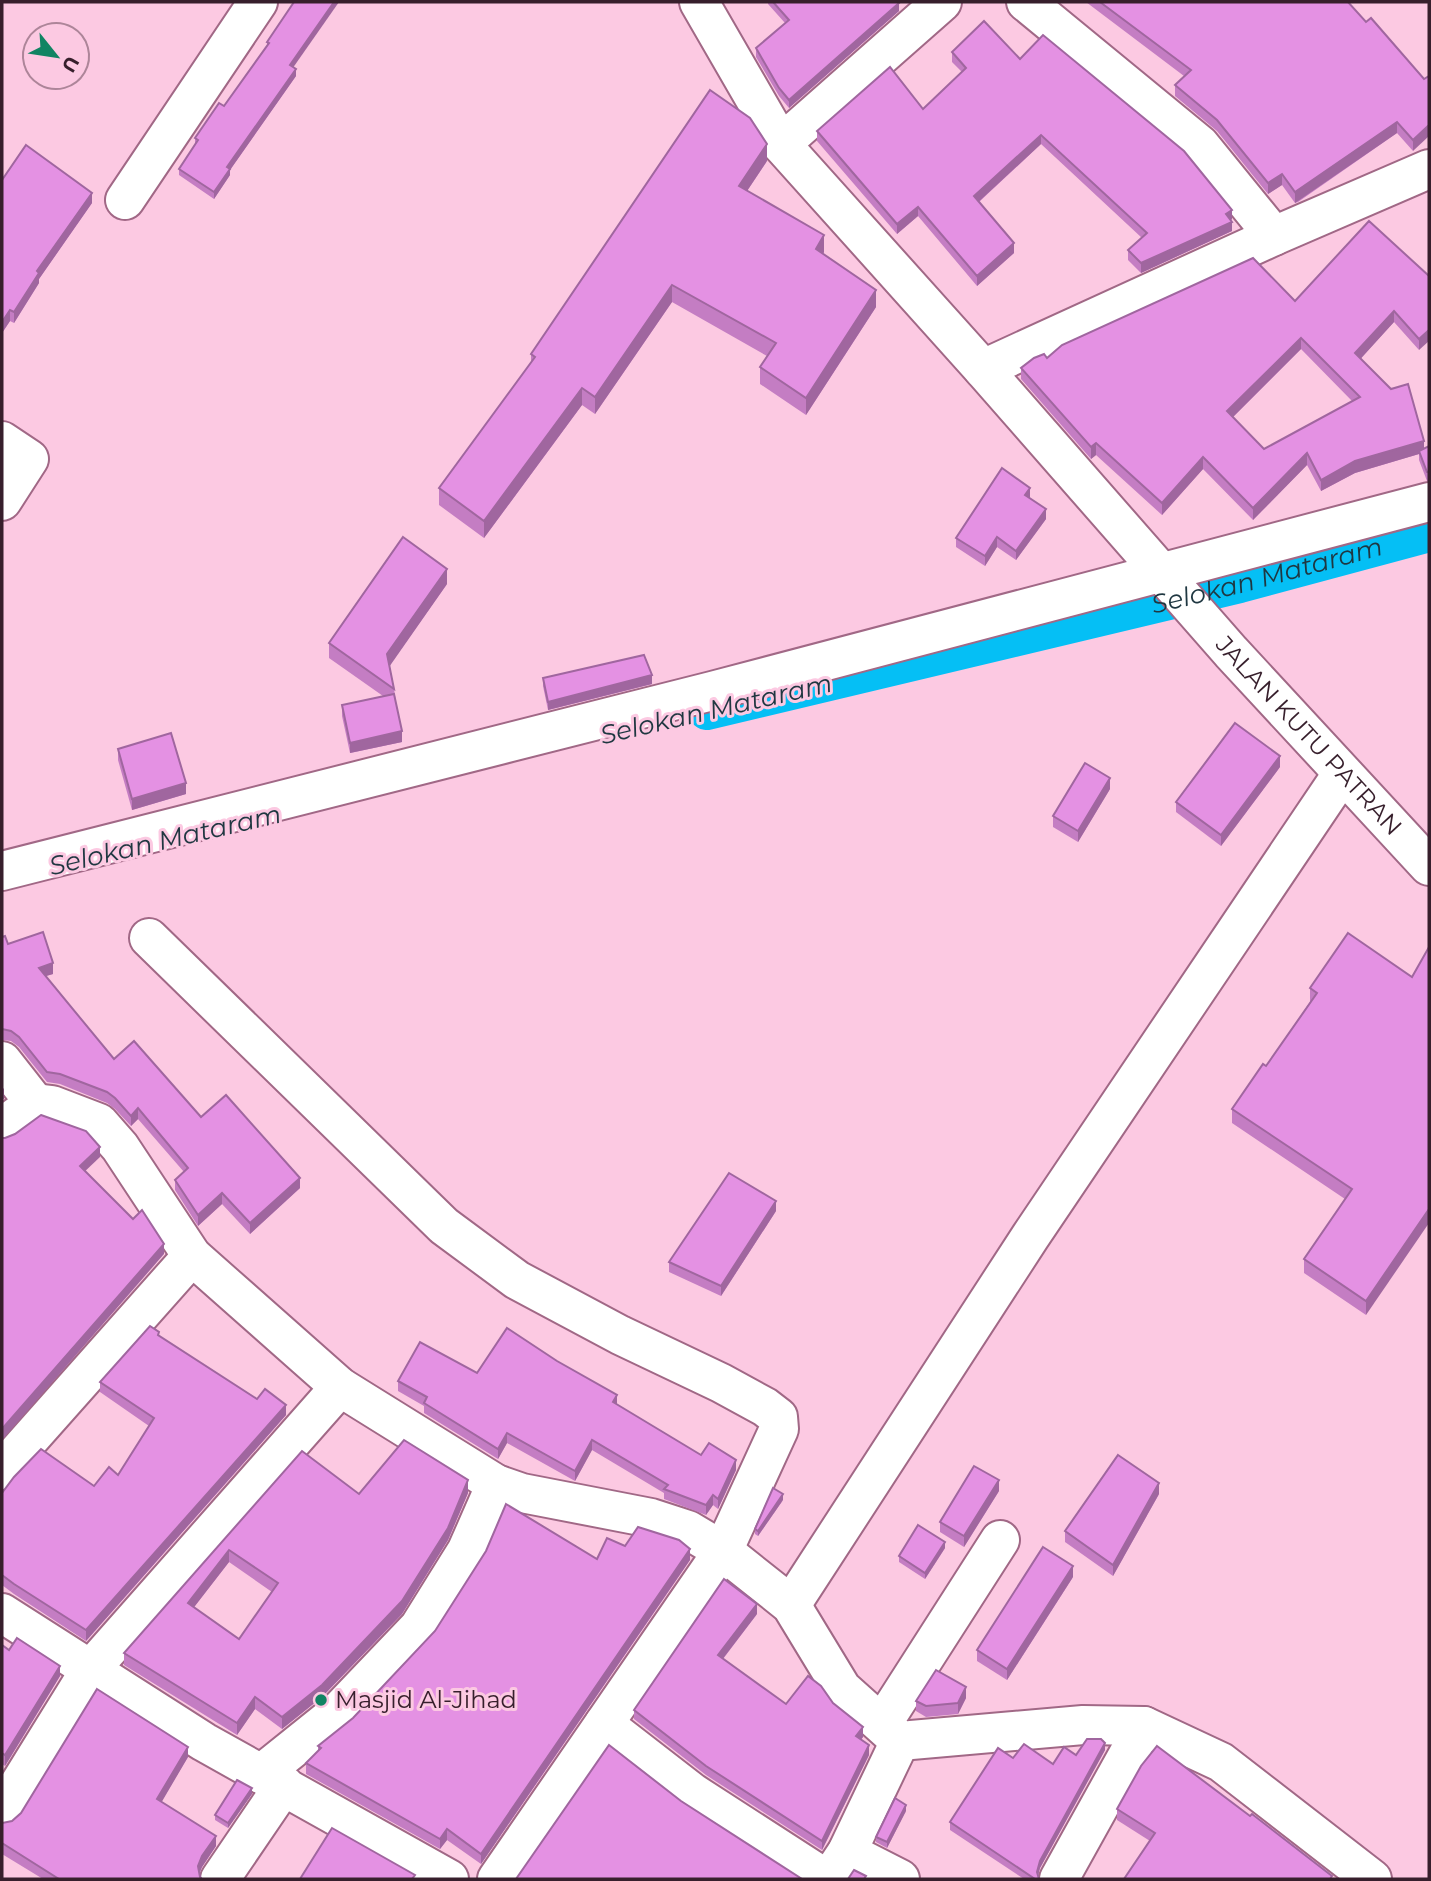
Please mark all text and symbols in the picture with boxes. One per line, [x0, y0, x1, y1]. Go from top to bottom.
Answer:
north arrow [21, 21, 91, 91]
text: U [57, 52, 84, 76]
water label: Selokan Mataram [1148, 530, 1386, 621]
street label: JALAN KUTU PATRAN [1209, 629, 1408, 841]
water label: Selokan Mataram [597, 667, 835, 751]
water label: Selokan Mataram [46, 798, 284, 882]
place label: Masjid Al-Jihad [335, 1685, 517, 1714]
marker: Masjid Al-Jihad [313, 1692, 329, 1708]

